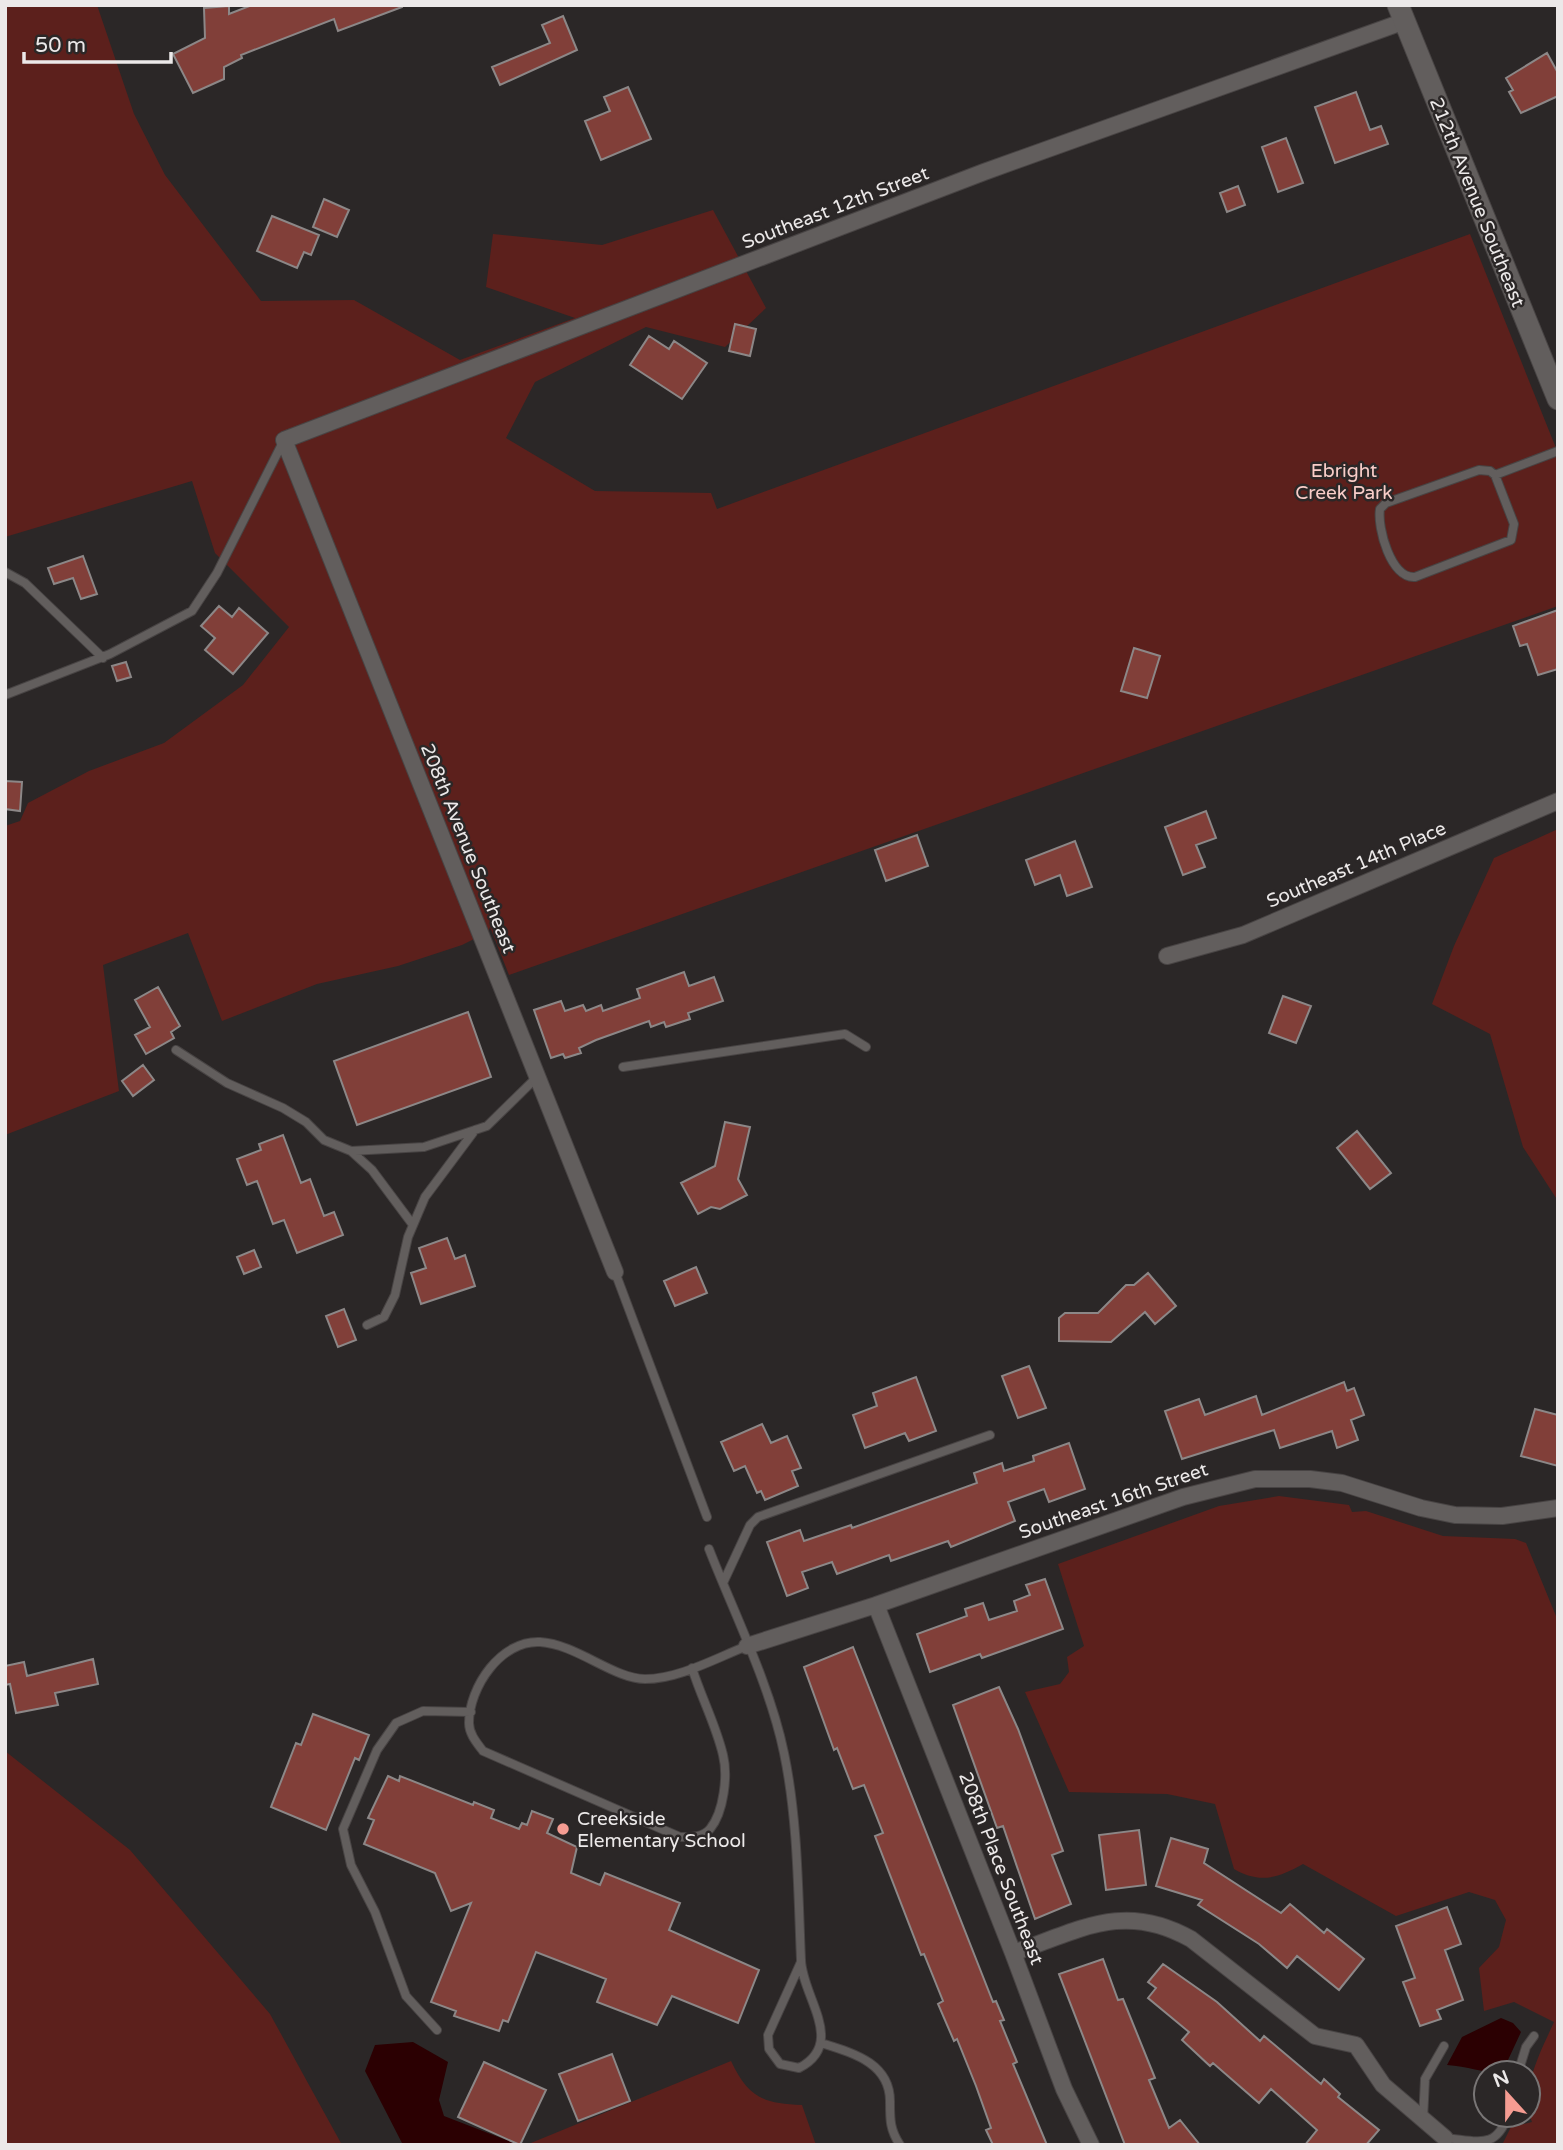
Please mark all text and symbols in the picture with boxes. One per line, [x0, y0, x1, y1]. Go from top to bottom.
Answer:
scale bar [24, 21, 172, 65]
text: 50 m [35, 33, 86, 58]
street label: 212th Avenue Southeast [1425, 94, 1529, 310]
street label: Southeast 12th Street [739, 162, 932, 254]
park label: Ebright Creek Park [1295, 460, 1393, 504]
street label: 208th Avenue Southeast [416, 740, 520, 956]
street label: Southeast 14th Place [1263, 817, 1449, 913]
street label: Southeast 16th Street [1016, 1458, 1211, 1544]
street label: 208th Place Southeast [954, 1769, 1048, 1968]
place label: Creekside Elementary School [577, 1808, 746, 1852]
marker: Creekside Elementary School [555, 1821, 571, 1837]
north arrow [1472, 2059, 1542, 2129]
text: N [1490, 2066, 1512, 2092]

